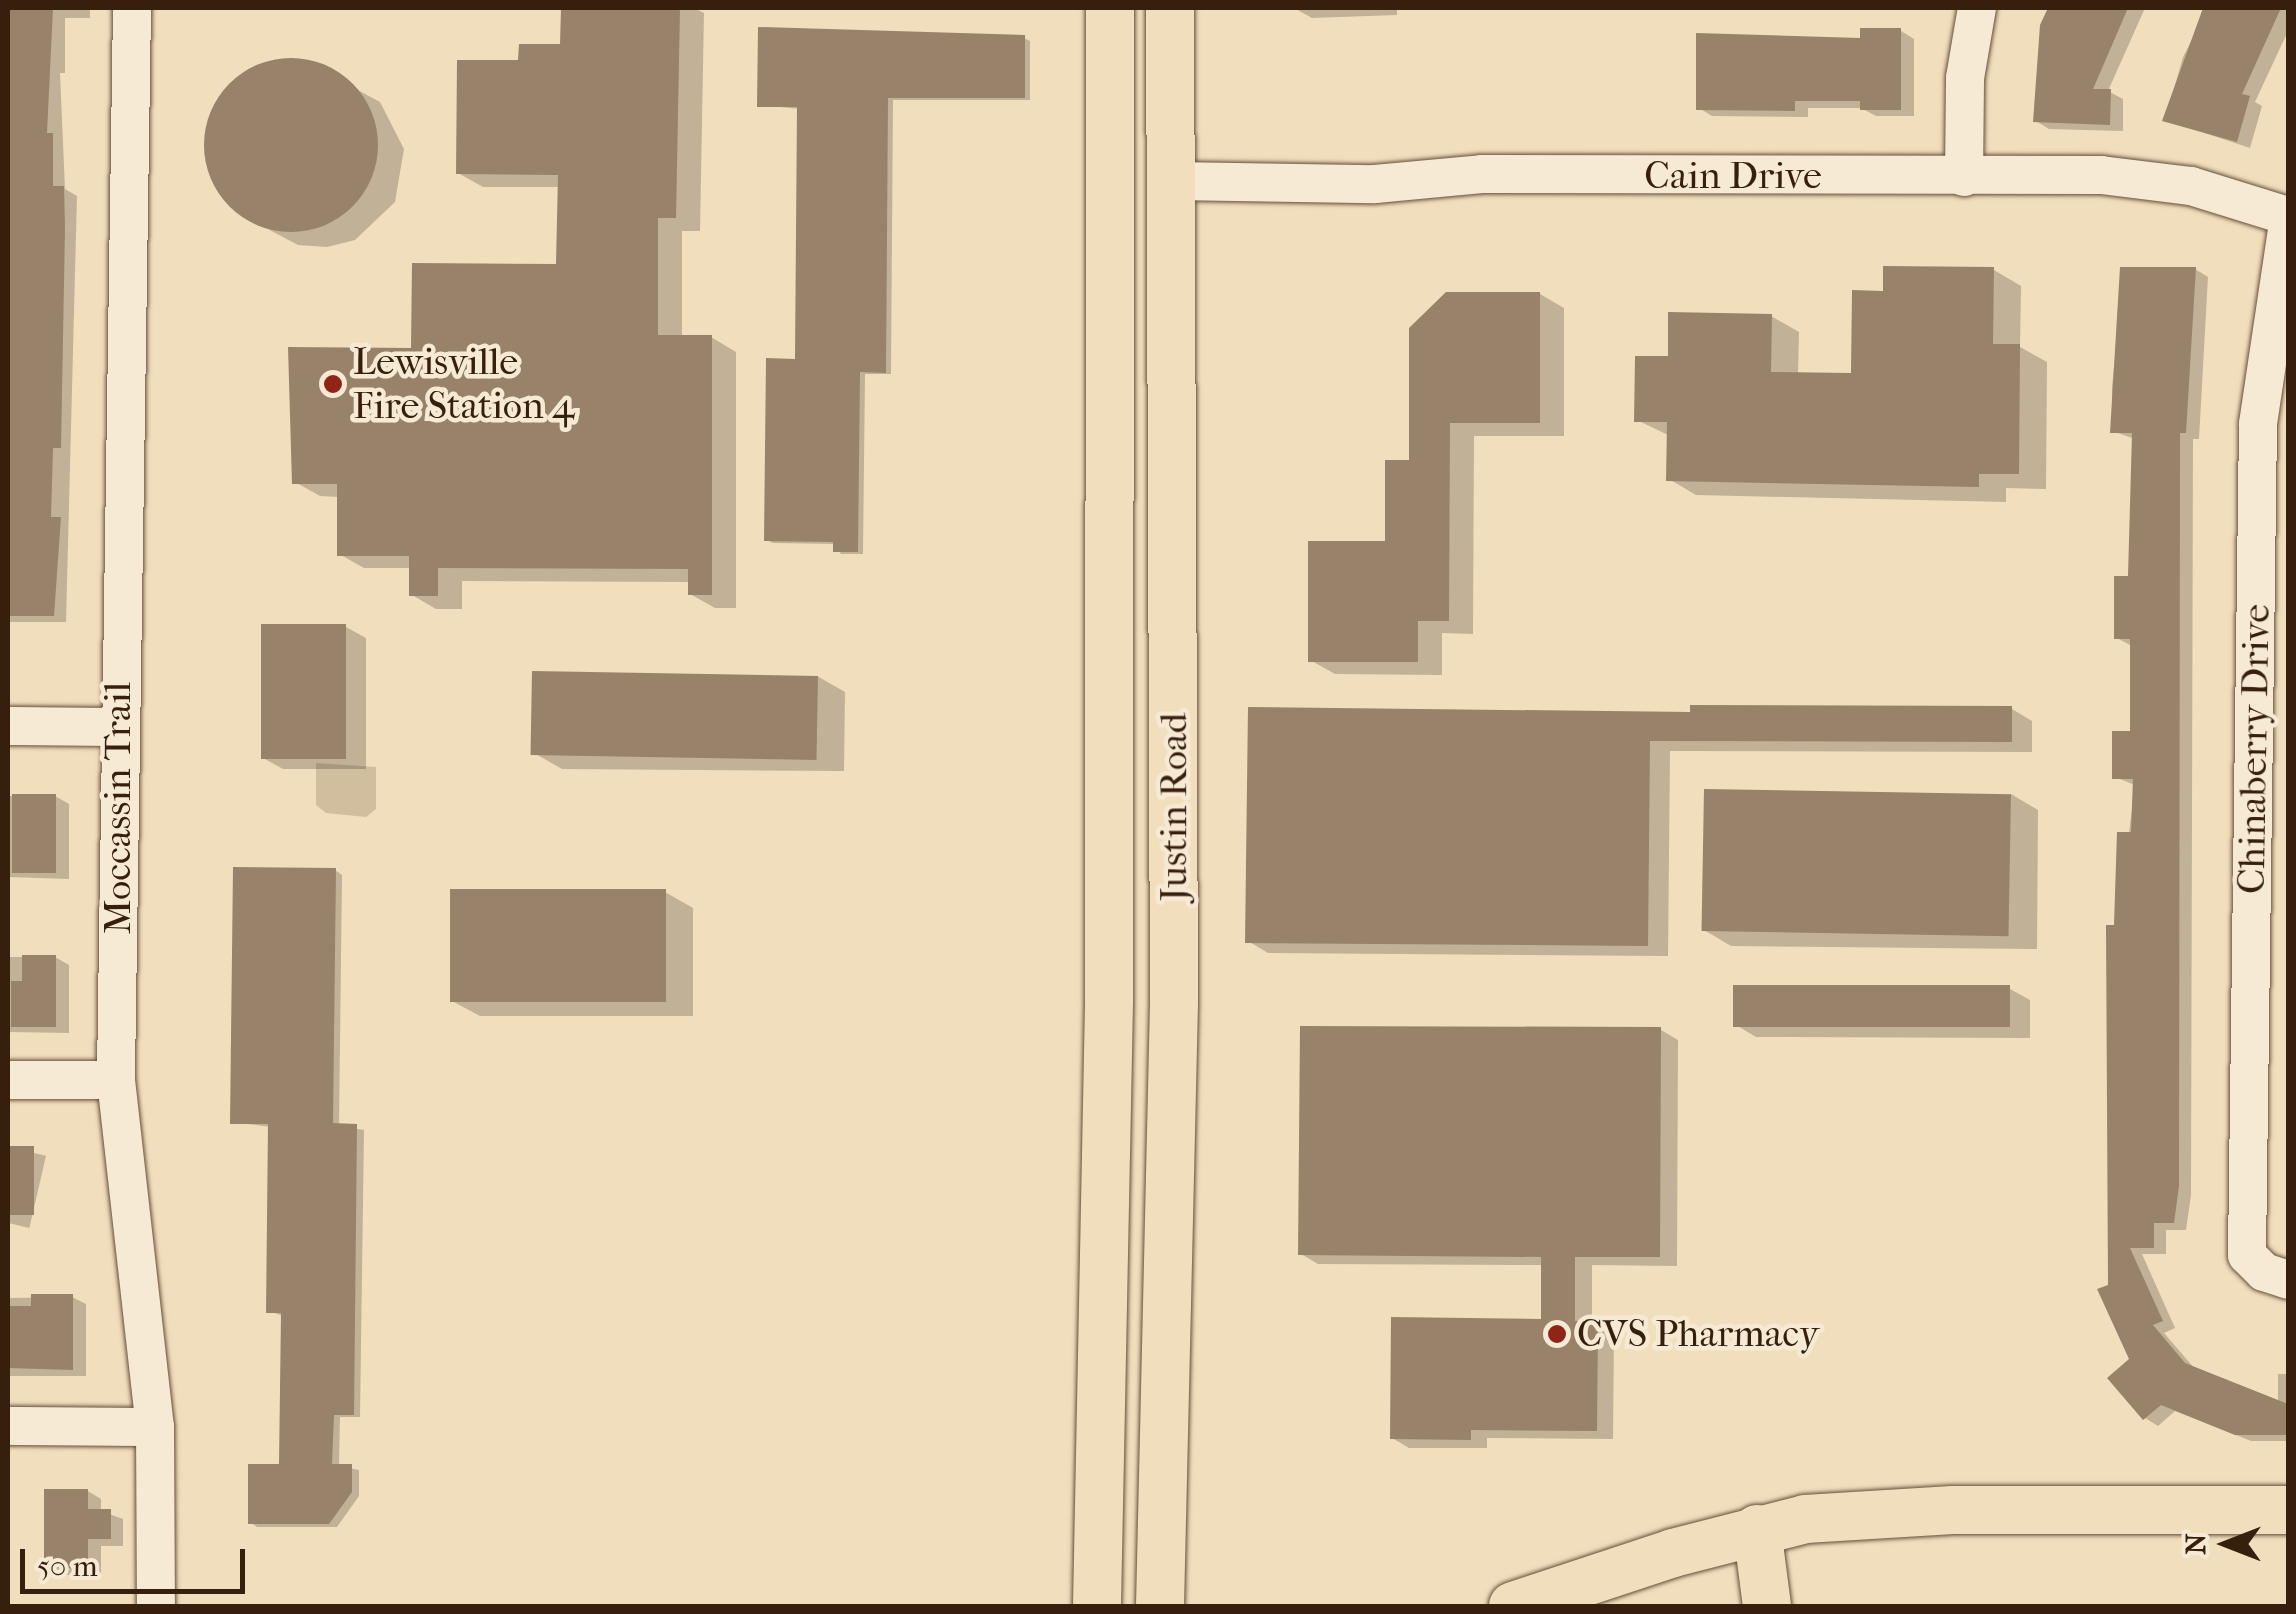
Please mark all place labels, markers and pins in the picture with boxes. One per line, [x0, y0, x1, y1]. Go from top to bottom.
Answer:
place label: Lewisville Fire Station 4 [353, 339, 574, 428]
marker: Lewisville Fire Station 4 [322, 373, 344, 395]
place label: CVS Pharmacy [1577, 1311, 1819, 1357]
marker: CVS Pharmacy [1546, 1323, 1568, 1345]

